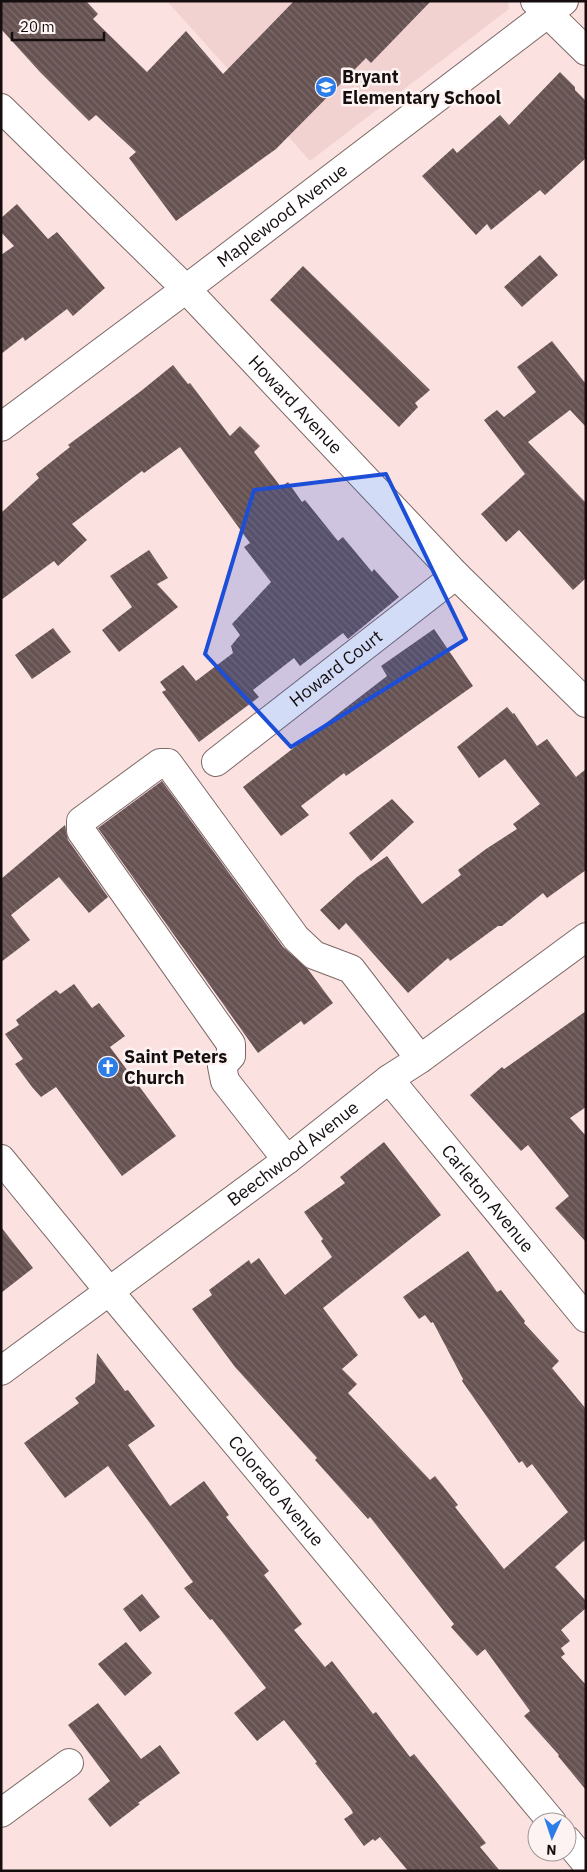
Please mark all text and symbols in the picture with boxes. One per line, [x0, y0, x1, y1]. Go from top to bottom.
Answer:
scale bar [12, 10, 105, 42]
text: 20 m [20, 17, 55, 36]
place label: Bryant Elementary School [342, 65, 501, 109]
school or university icon: Bryant Elementary School [314, 75, 338, 99]
street label: Maplewood Avenue [212, 158, 352, 272]
street label: Howard Avenue [244, 350, 348, 459]
street label: Howard Court [284, 625, 387, 712]
place label: Saint Peters Church [124, 1045, 227, 1089]
church icon: Saint Peters Church [96, 1055, 120, 1079]
street label: Beechwood Avenue [223, 1096, 363, 1211]
street label: Carleton Avenue [437, 1140, 539, 1257]
street label: Colorado Avenue [223, 1431, 329, 1551]
north arrow [527, 1812, 577, 1862]
text: N [546, 1841, 557, 1859]

